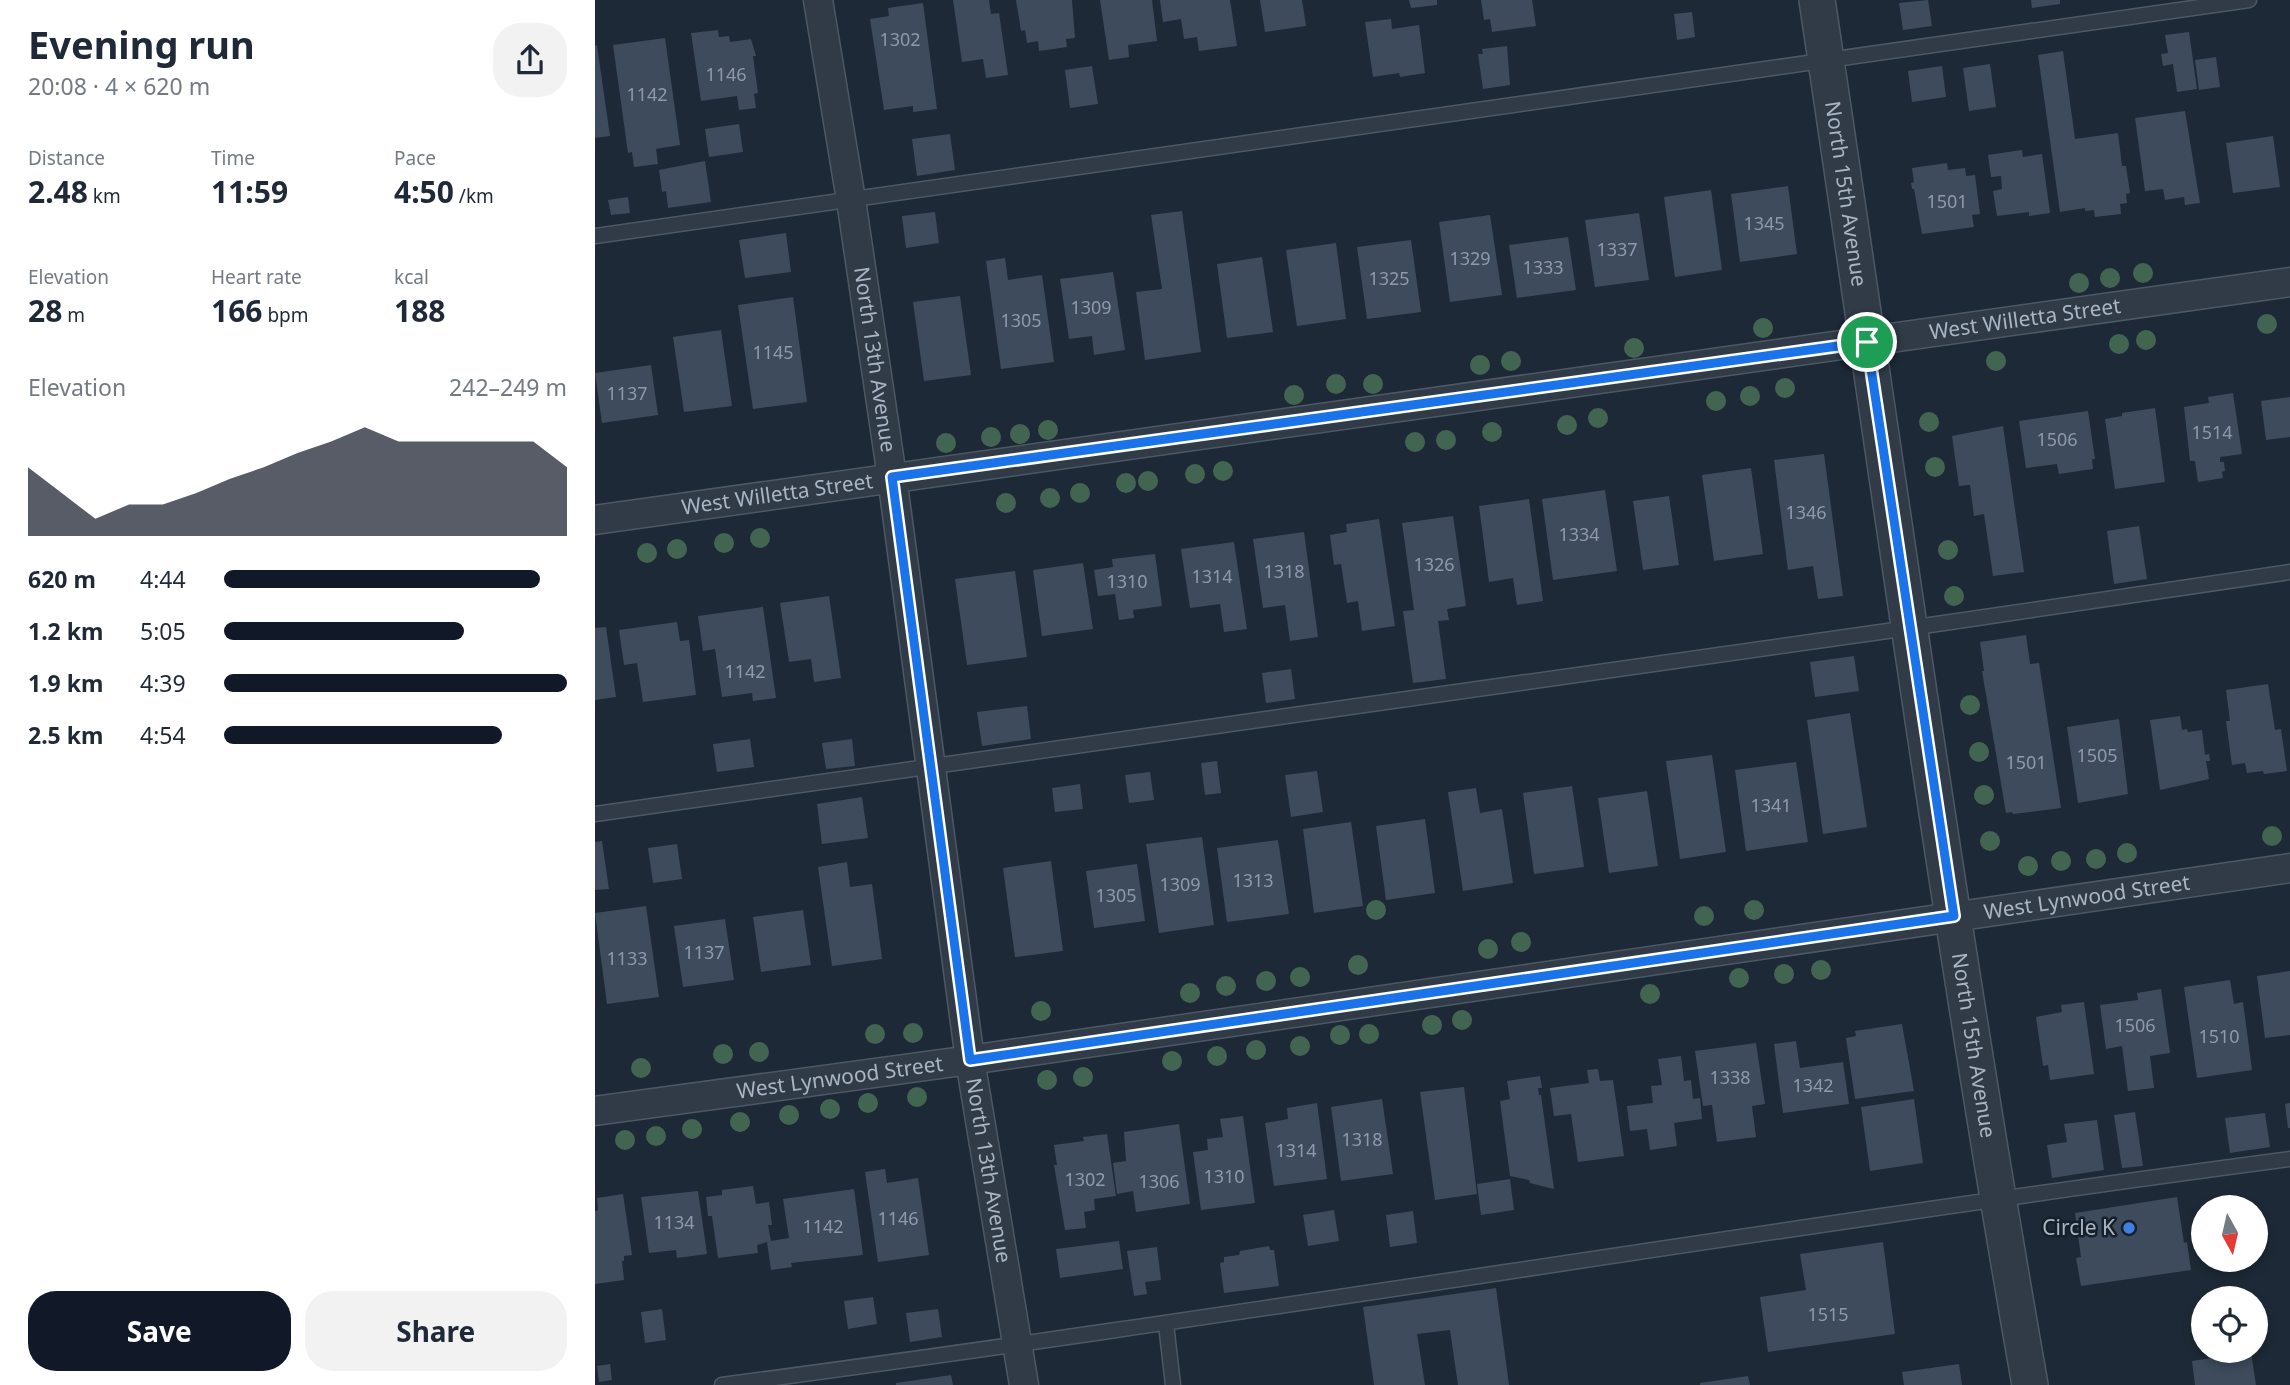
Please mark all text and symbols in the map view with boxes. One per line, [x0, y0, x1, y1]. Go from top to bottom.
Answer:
text: Evening run [28, 18, 255, 70]
button: share [493, 23, 567, 97]
house number: 1302 [879, 27, 921, 51]
house number: 1146 [705, 62, 747, 86]
text: 20:08 · 4 × 620 m [28, 70, 210, 102]
house number: 1142 [626, 82, 668, 106]
street label: North 15th Avenue [1819, 99, 1874, 288]
text: Distance [28, 145, 105, 171]
text: Time [211, 145, 255, 171]
text: Pace [394, 145, 436, 171]
text: 2.48 [28, 171, 88, 212]
text: 11:59 [211, 171, 288, 212]
text: 4:50 [394, 171, 454, 212]
text: km [88, 183, 121, 209]
text: /km [454, 183, 494, 209]
house number: 1501 [1926, 189, 1968, 213]
house number: 1345 [1743, 211, 1785, 235]
house number: 1337 [1596, 237, 1638, 261]
house number: 1329 [1449, 246, 1491, 270]
house number: 1333 [1522, 255, 1564, 279]
text: Elevation [28, 264, 109, 290]
text: Heart rate [211, 264, 302, 290]
text: kcal [394, 264, 429, 290]
street label: North 13th Avenue [848, 265, 903, 454]
house number: 1325 [1368, 266, 1410, 290]
text: 28 [28, 290, 62, 331]
text: 166 [211, 290, 262, 331]
text: 188 [394, 290, 445, 331]
street label: West Willetta Street [1927, 291, 2123, 345]
house number: 1309 [1070, 295, 1112, 319]
text: m [62, 302, 85, 328]
text: bpm [262, 302, 309, 328]
house number: 1305 [1000, 308, 1042, 332]
pin [1837, 312, 1897, 372]
icon: arrive [1848, 323, 1886, 361]
house number: 1145 [752, 340, 794, 364]
text: Elevation [28, 371, 126, 403]
text: 242–249 m [449, 371, 567, 403]
house number: 1137 [606, 381, 648, 405]
house number: 1514 [2191, 420, 2233, 444]
house number: 1506 [2036, 427, 2078, 451]
street label: West Willetta Street [680, 466, 875, 521]
house number: 1346 [1785, 500, 1827, 524]
house number: 1334 [1558, 522, 1600, 546]
house number: 1326 [1413, 552, 1455, 576]
house number: 1318 [1263, 559, 1305, 583]
text: 620 m [28, 563, 96, 595]
text: 4:44 [140, 563, 186, 595]
house number: 1314 [1191, 564, 1233, 588]
house number: 1310 [1106, 569, 1148, 593]
text: 1.2 km [28, 615, 103, 647]
text: 5:05 [140, 615, 186, 647]
house number: 1142 [724, 659, 766, 683]
text: 1.9 km [28, 667, 103, 699]
text: 4:39 [140, 667, 186, 699]
text: 2.5 km [28, 719, 103, 751]
text: 4:54 [140, 719, 186, 751]
house number: 1505 [2076, 743, 2118, 767]
house number: 1501 [2005, 750, 2047, 774]
house number: 1341 [1750, 793, 1792, 817]
house number: 1313 [1232, 868, 1274, 892]
street label: West Lynwood Street [1982, 868, 2192, 925]
house number: 1309 [1159, 872, 1201, 896]
house number: 1305 [1095, 883, 1137, 907]
house number: 1137 [683, 940, 725, 964]
house number: 1133 [606, 946, 648, 970]
street label: North 15th Avenue [1946, 951, 2003, 1140]
house number: 1506 [2114, 1013, 2156, 1037]
house number: 1510 [2198, 1024, 2240, 1048]
street label: West Lynwood Street [735, 1049, 945, 1105]
house number: 1338 [1709, 1065, 1751, 1089]
house number: 1342 [1792, 1073, 1834, 1097]
street label: North 13th Avenue [960, 1076, 1019, 1265]
house number: 1318 [1341, 1127, 1383, 1151]
house number: 1314 [1275, 1138, 1317, 1162]
house number: 1310 [1203, 1164, 1245, 1188]
house number: 1302 [1064, 1167, 1106, 1191]
house number: 1306 [1138, 1169, 1180, 1193]
north arrow [2191, 1195, 2268, 1272]
map controls [2191, 1195, 2268, 1363]
house number: 1146 [877, 1206, 919, 1230]
house number: 1134 [653, 1210, 695, 1234]
place label: Circle K [2042, 1213, 2115, 1241]
house number: 1142 [802, 1214, 844, 1238]
marker: Circle K [2121, 1220, 2137, 1236]
button: locate [2191, 1286, 2268, 1363]
button: Save [28, 1291, 291, 1371]
button: Share [305, 1291, 567, 1371]
house number: 1515 [1807, 1302, 1849, 1326]

